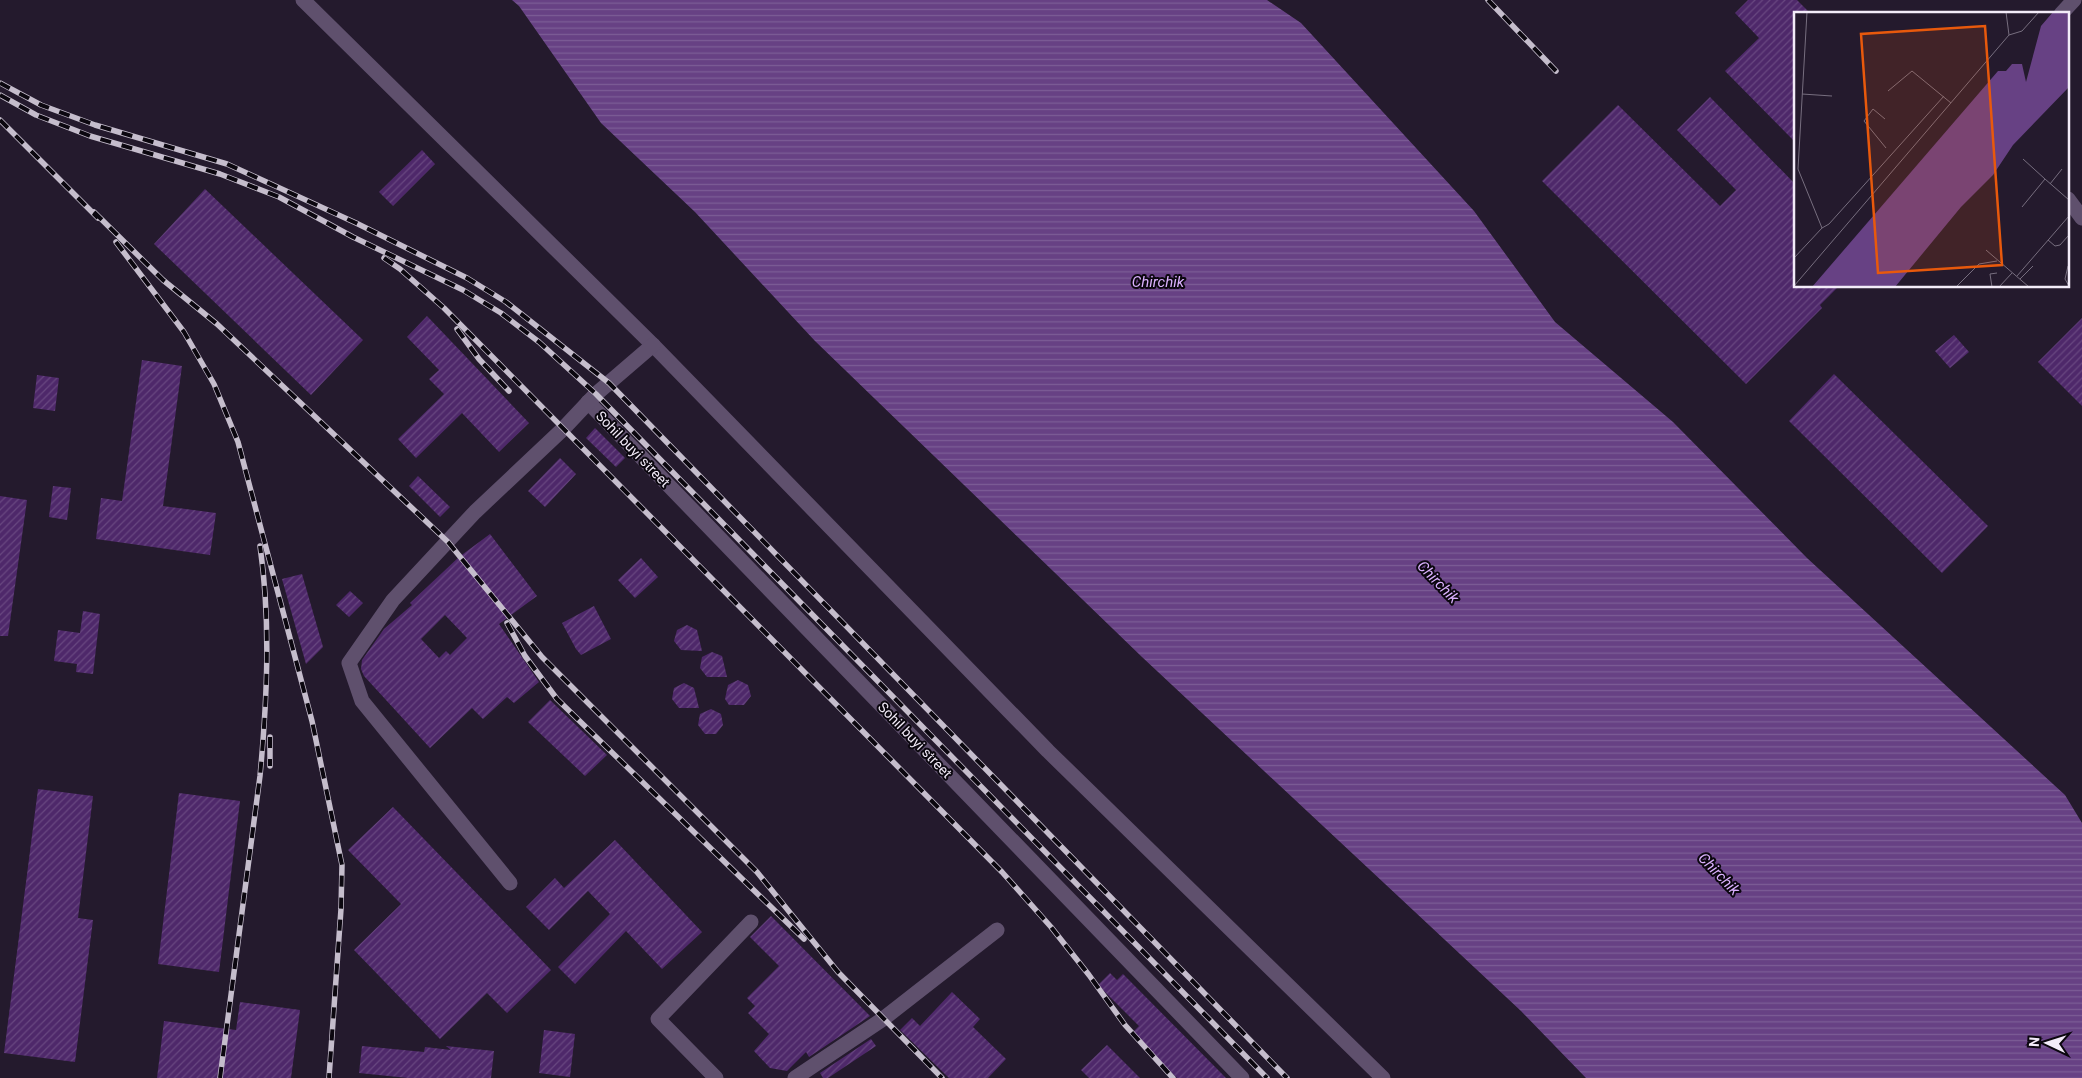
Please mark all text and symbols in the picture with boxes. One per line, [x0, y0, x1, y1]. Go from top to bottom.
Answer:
inset map [1794, 12, 2070, 288]
water label: Chirchik [1132, 273, 1185, 291]
street label: Sohil buyi street [593, 408, 674, 491]
water label: Chirchik [1413, 557, 1463, 608]
street label: Sohil buyi street [875, 699, 956, 782]
water label: Chirchik [1694, 849, 1744, 900]
north arrow [2022, 1018, 2072, 1068]
text: N [2026, 1037, 2042, 1048]

